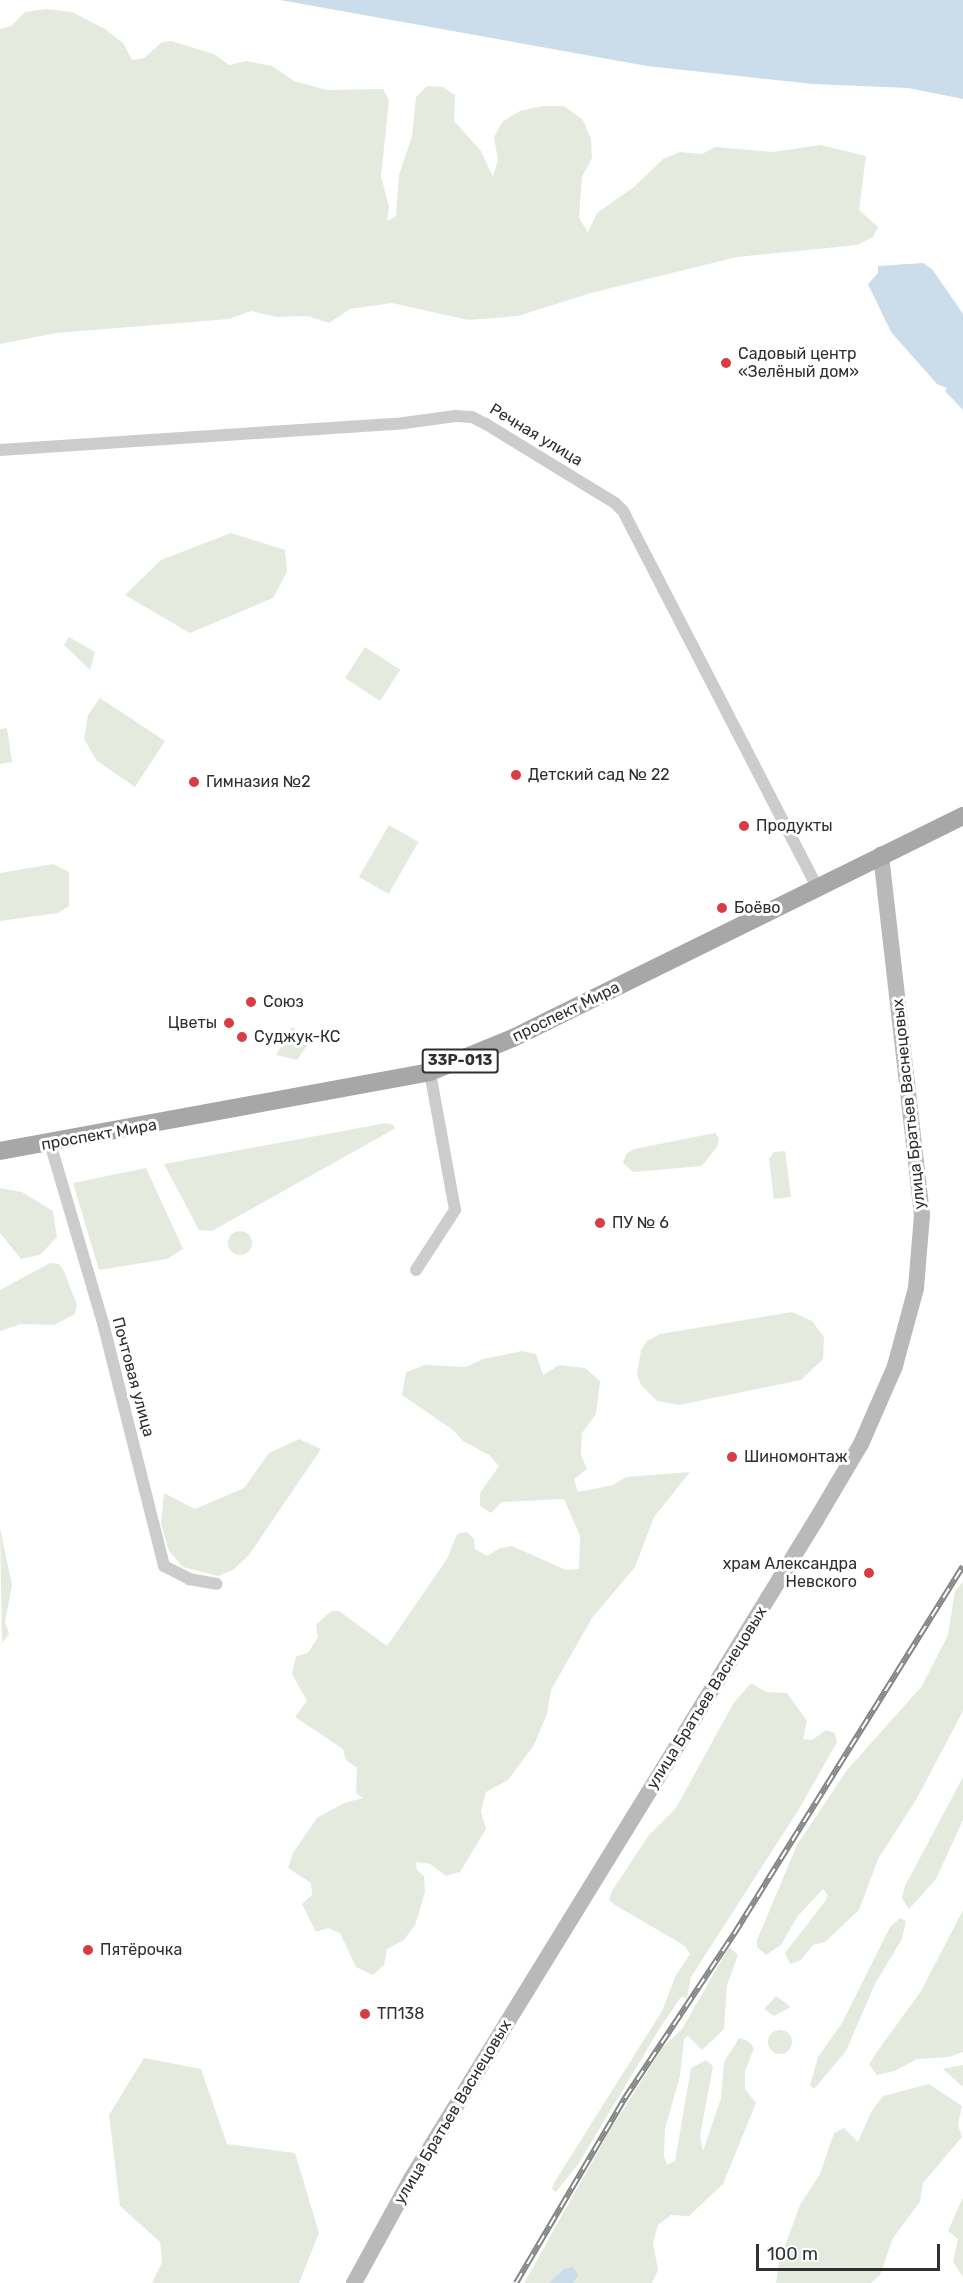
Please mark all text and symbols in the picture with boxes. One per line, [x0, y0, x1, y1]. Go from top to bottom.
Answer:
place label: Садовый центр «Зелёный дом» [738, 344, 859, 382]
marker: Садовый центр «Зелёный дом» [719, 356, 733, 370]
street label: Речная улица [486, 400, 586, 470]
place label: Детский сад № 22 [528, 765, 670, 785]
marker: Детский сад № 22 [509, 768, 523, 782]
place label: Гимназия №2 [206, 772, 311, 792]
marker: Гимназия №2 [187, 775, 201, 789]
place label: Продукты [756, 816, 833, 836]
marker: Продукты [737, 819, 751, 833]
place label: Боёво [734, 898, 781, 918]
marker: Боёво [715, 901, 729, 915]
street label: проспект Мира [509, 978, 623, 1046]
place label: Союз [263, 992, 304, 1012]
marker: Союз [244, 995, 258, 1009]
street label: улица Братьев Васнецовых [888, 998, 930, 1210]
place label: Цветы [168, 1013, 217, 1033]
marker: Цветы [222, 1016, 236, 1030]
place label: Суджук-КС [254, 1027, 340, 1047]
marker: Суджук-КС [235, 1030, 249, 1044]
road number: 33Р-013 [421, 1049, 499, 1073]
street label: проспект Мира [40, 1115, 158, 1155]
place label: ПУ № 6 [612, 1213, 669, 1233]
marker: ПУ № 6 [593, 1216, 607, 1230]
street label: Почтовая улица [108, 1315, 158, 1439]
place label: Шиномонтаж [744, 1447, 848, 1467]
marker: Шиномонтаж [725, 1450, 739, 1464]
place label: храм Александра Невского [723, 1554, 857, 1592]
marker: храм Александра Невского [862, 1566, 876, 1580]
street label: улица Братьев Васнецовых [643, 1603, 771, 1793]
place label: Пятёрочка [100, 1940, 182, 1960]
marker: Пятёрочка [81, 1943, 95, 1957]
place label: ТП138 [377, 2004, 424, 2024]
marker: ТП138 [358, 2007, 372, 2021]
street label: улица Братьев Васнецовых [390, 2016, 516, 2208]
scale bar [759, 2232, 944, 2270]
text: 100 m [767, 2243, 818, 2265]

